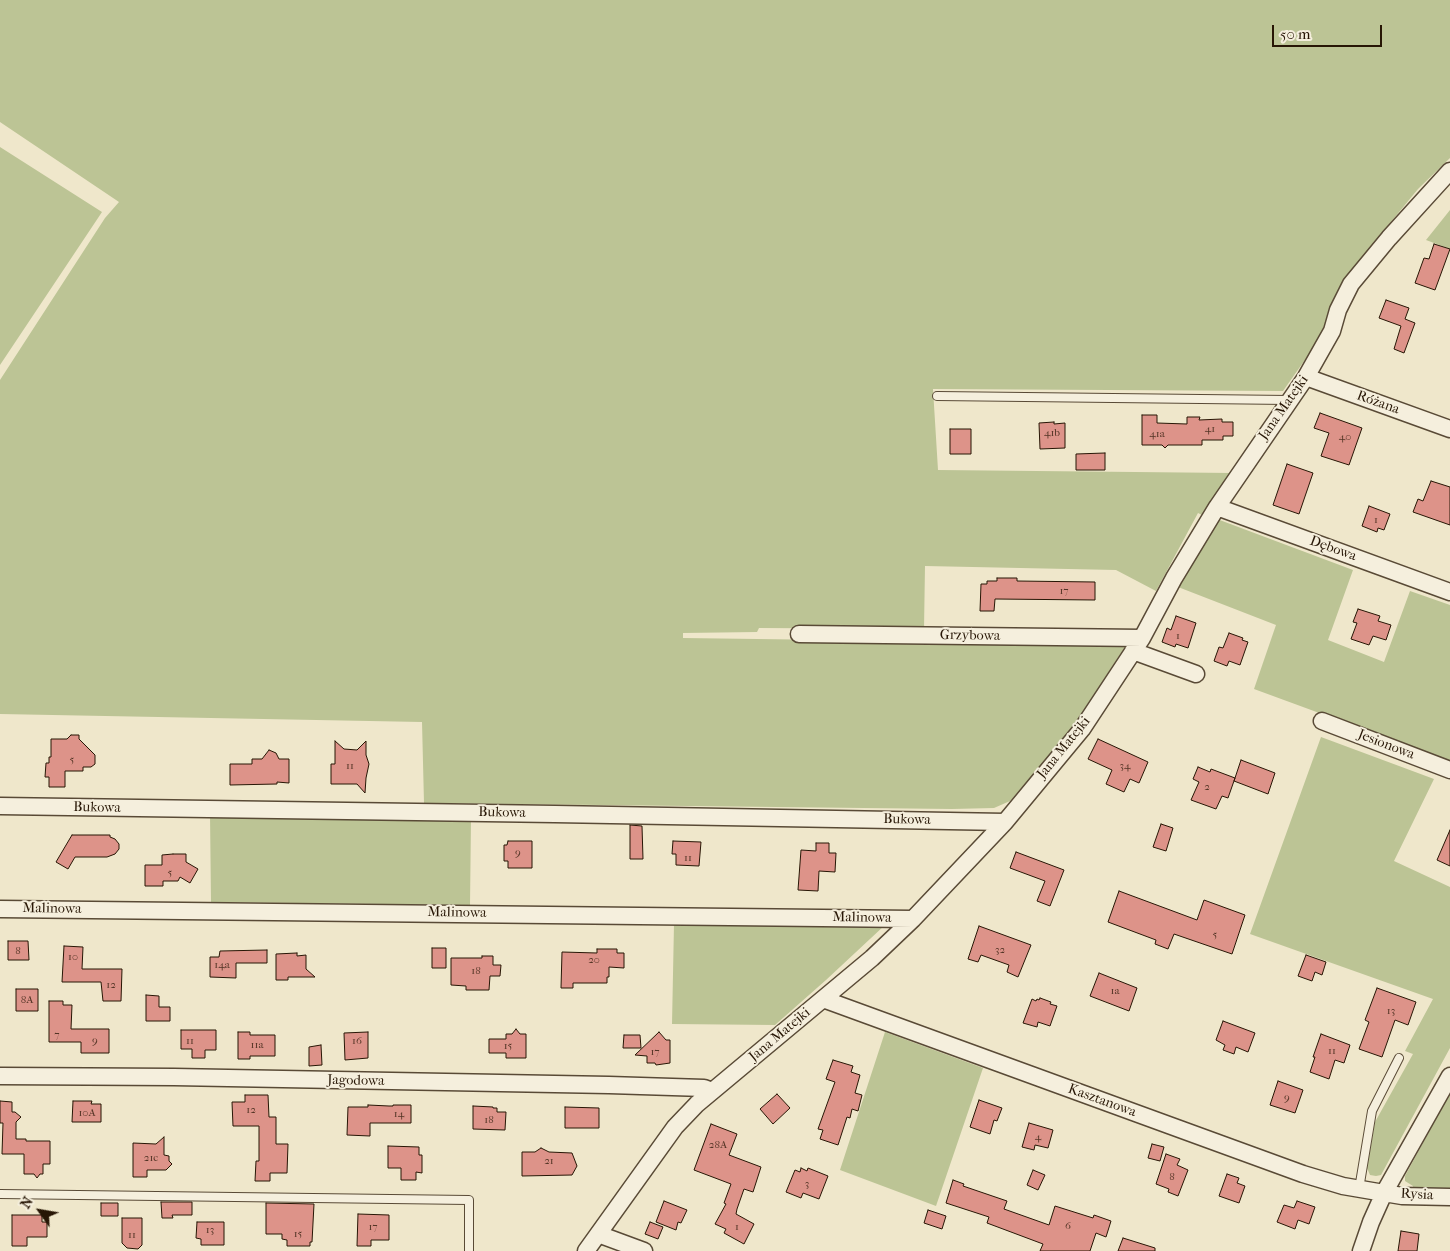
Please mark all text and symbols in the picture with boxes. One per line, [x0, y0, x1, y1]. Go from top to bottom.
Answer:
scale bar [1275, 15, 1385, 47]
text: 50 m [1280, 25, 1310, 43]
street label: Jana Matejki [1256, 372, 1312, 444]
street label: Różana [1354, 388, 1402, 418]
house number: 41 [1205, 422, 1215, 436]
house number: 41b [1044, 426, 1060, 440]
house number: 41a [1149, 427, 1165, 441]
house number: 40 [1339, 430, 1351, 444]
house number: 1 [1374, 513, 1378, 527]
street label: Dębowa [1307, 533, 1359, 565]
house number: 17 [1059, 584, 1069, 598]
street label: Grzybowa [940, 627, 1000, 645]
house number: 1 [1176, 629, 1180, 643]
street label: Jana Matejki [1034, 714, 1094, 782]
street label: Jesionowa [1355, 726, 1417, 764]
house number: 5 [70, 753, 74, 767]
house number: 11 [346, 759, 354, 773]
house number: 34 [1119, 759, 1131, 773]
house number: 2 [1204, 780, 1210, 794]
street label: Bukowa [73, 799, 121, 817]
street label: Bukowa [478, 804, 526, 822]
street label: Bukowa [883, 811, 931, 829]
house number: 9 [515, 846, 521, 860]
house number: 11 [684, 851, 692, 865]
house number: 5 [168, 866, 172, 880]
street label: Malinowa [22, 900, 82, 918]
street label: Malinowa [427, 904, 487, 922]
street label: Malinowa [832, 909, 892, 927]
house number: 5 [1213, 928, 1217, 942]
house number: 32 [995, 943, 1005, 957]
house number: 8 [15, 944, 21, 958]
house number: 10 [68, 950, 78, 964]
house number: 20 [588, 953, 600, 967]
house number: 14a [214, 958, 230, 972]
house number: 18 [471, 964, 481, 978]
house number: 12 [106, 978, 116, 992]
house number: 1a [1110, 984, 1120, 998]
house number: 8A [21, 993, 33, 1007]
street label: Jana Matejki [746, 1004, 814, 1066]
house number: 13 [1387, 1004, 1395, 1018]
house number: 7 [54, 1028, 60, 1042]
house number: 9 [92, 1034, 98, 1048]
house number: 11 [186, 1034, 194, 1048]
house number: 16 [352, 1034, 362, 1048]
house number: 11a [251, 1038, 263, 1052]
house number: 15 [504, 1039, 512, 1053]
house number: 11 [1328, 1044, 1336, 1058]
house number: 17 [650, 1045, 660, 1059]
street label: Jagodowa [327, 1072, 385, 1090]
street label: Kasztanowa [1066, 1081, 1138, 1121]
house number: 9 [1284, 1091, 1290, 1105]
house number: 12 [246, 1103, 256, 1117]
house number: 10A [78, 1106, 96, 1120]
house number: 14 [394, 1107, 404, 1121]
house number: 18 [484, 1113, 494, 1127]
house number: 4 [1035, 1130, 1041, 1144]
house number: 28A [709, 1138, 727, 1152]
house number: 21c [144, 1151, 158, 1165]
house number: 21 [544, 1154, 554, 1168]
house number: 8 [1169, 1170, 1175, 1184]
house number: 3 [805, 1177, 809, 1191]
north arrow [15, 1186, 65, 1236]
street label: Rysia [1400, 1186, 1434, 1204]
text: N [17, 1194, 37, 1212]
house number: 6 [1065, 1219, 1071, 1233]
house number: 17 [368, 1220, 378, 1234]
house number: 1 [735, 1220, 739, 1234]
house number: 13 [206, 1223, 214, 1237]
house number: 15 [294, 1227, 302, 1241]
house number: 11 [128, 1228, 136, 1242]

